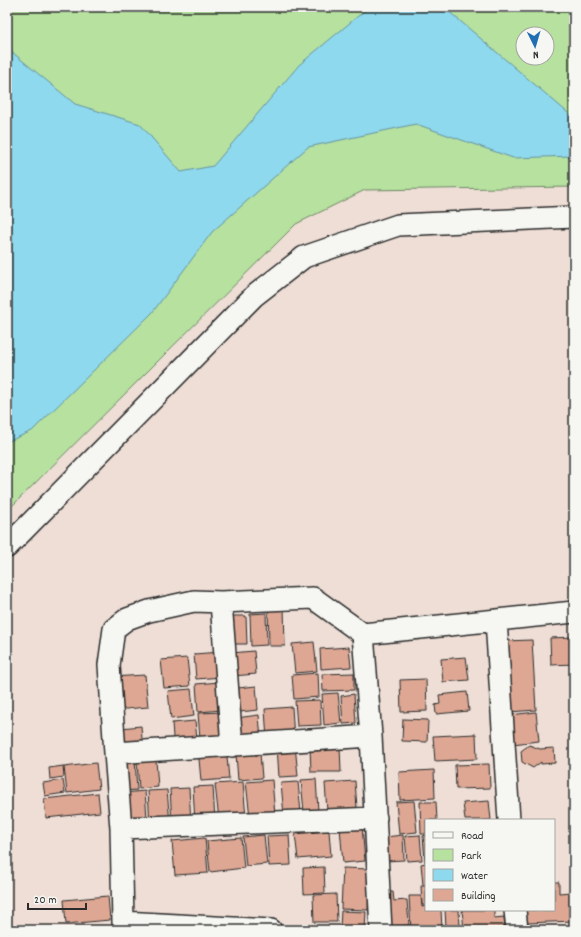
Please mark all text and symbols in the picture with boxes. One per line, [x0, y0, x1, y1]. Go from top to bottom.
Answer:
north arrow [515, 26, 555, 66]
text: N [532, 46, 539, 62]
legend [425, 819, 555, 911]
text: Road [461, 828, 483, 845]
text: Park [461, 848, 482, 865]
text: Water [461, 868, 488, 885]
scale bar [28, 885, 86, 911]
text: Building [461, 888, 496, 905]
text: 20 m [34, 892, 57, 909]

